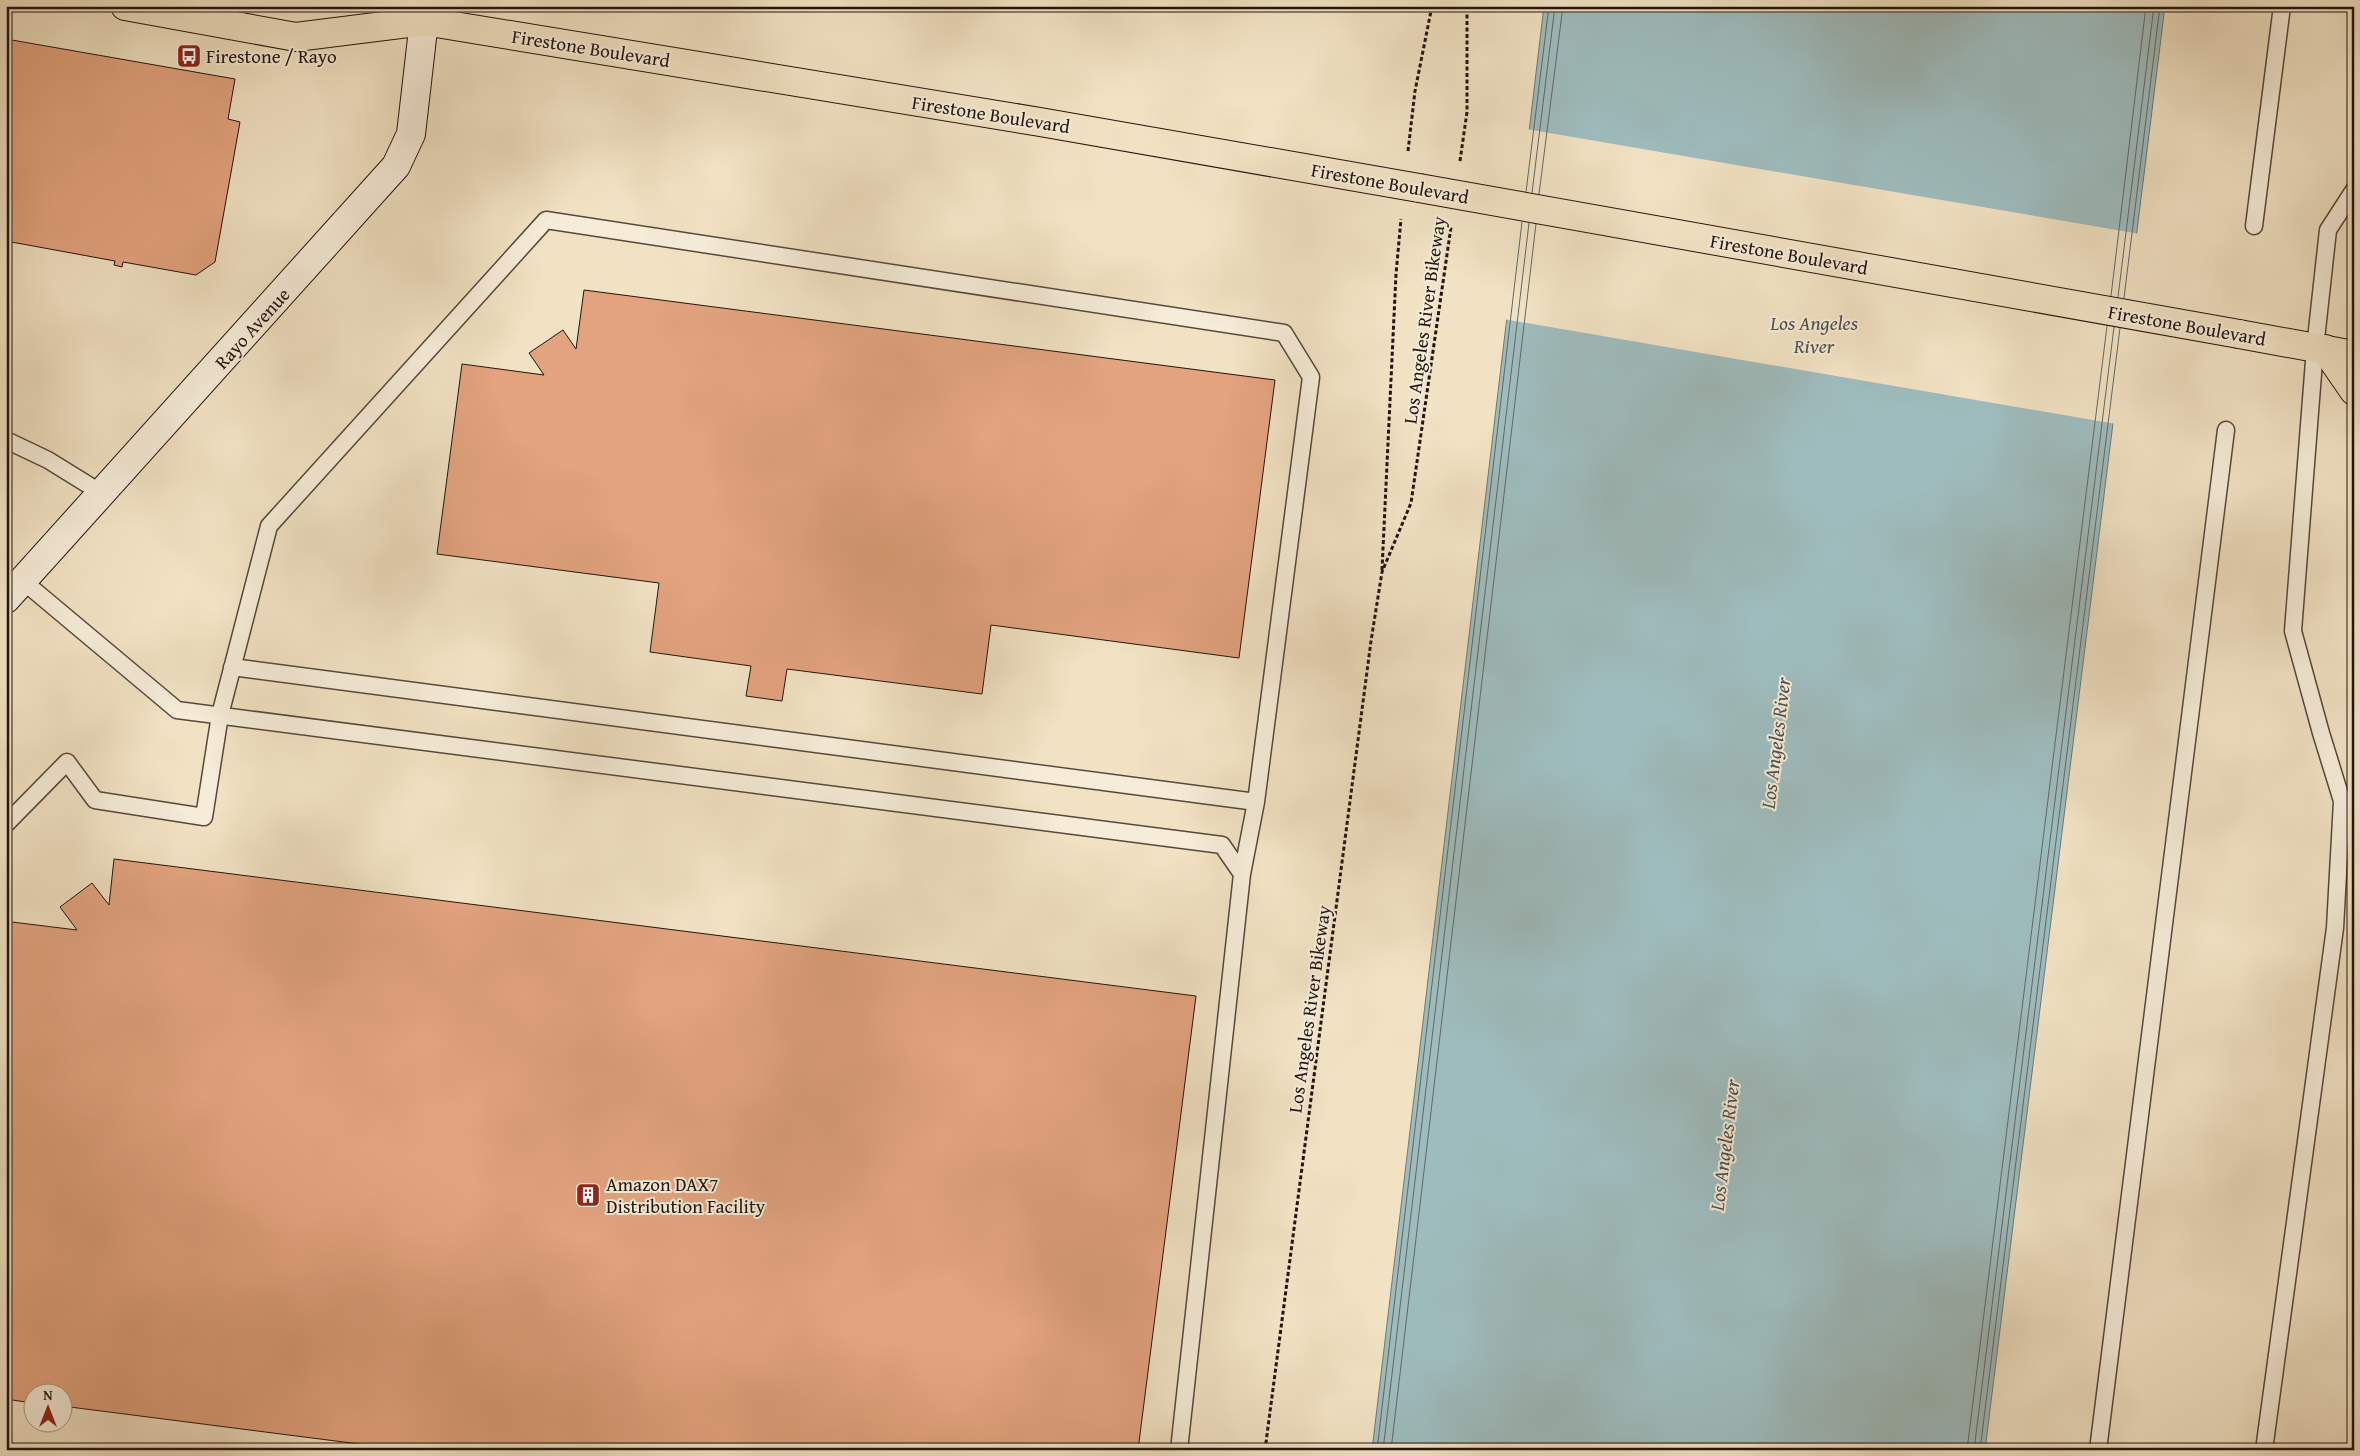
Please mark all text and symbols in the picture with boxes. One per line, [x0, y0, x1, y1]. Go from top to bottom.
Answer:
street label: Firestone Boulevard [510, 22, 673, 74]
place label: Firestone / Rayo [206, 42, 337, 70]
bus stop icon: Firestone / Rayo [176, 43, 202, 69]
street label: Firestone Boulevard [910, 88, 1073, 140]
street label: Firestone Boulevard [1309, 155, 1472, 211]
street label: Los Angeles River Bikeway [1396, 214, 1453, 426]
street label: Firestone Boulevard [1708, 226, 1871, 282]
street label: Rayo Avenue [208, 281, 296, 375]
street label: Firestone Boulevard [2106, 297, 2269, 353]
water label: Los Angeles River [1769, 308, 1859, 360]
water label: Los Angeles River [1752, 675, 1798, 811]
street label: Los Angeles River Bikeway [1281, 903, 1338, 1115]
water label: Los Angeles River [1701, 1077, 1747, 1213]
place label: Amazon DAX7 Distribution Facility [606, 1170, 766, 1220]
building icon: Amazon DAX7 Distribution Facility [575, 1182, 601, 1208]
north arrow [22, 1384, 72, 1434]
text: N [43, 1385, 53, 1405]

